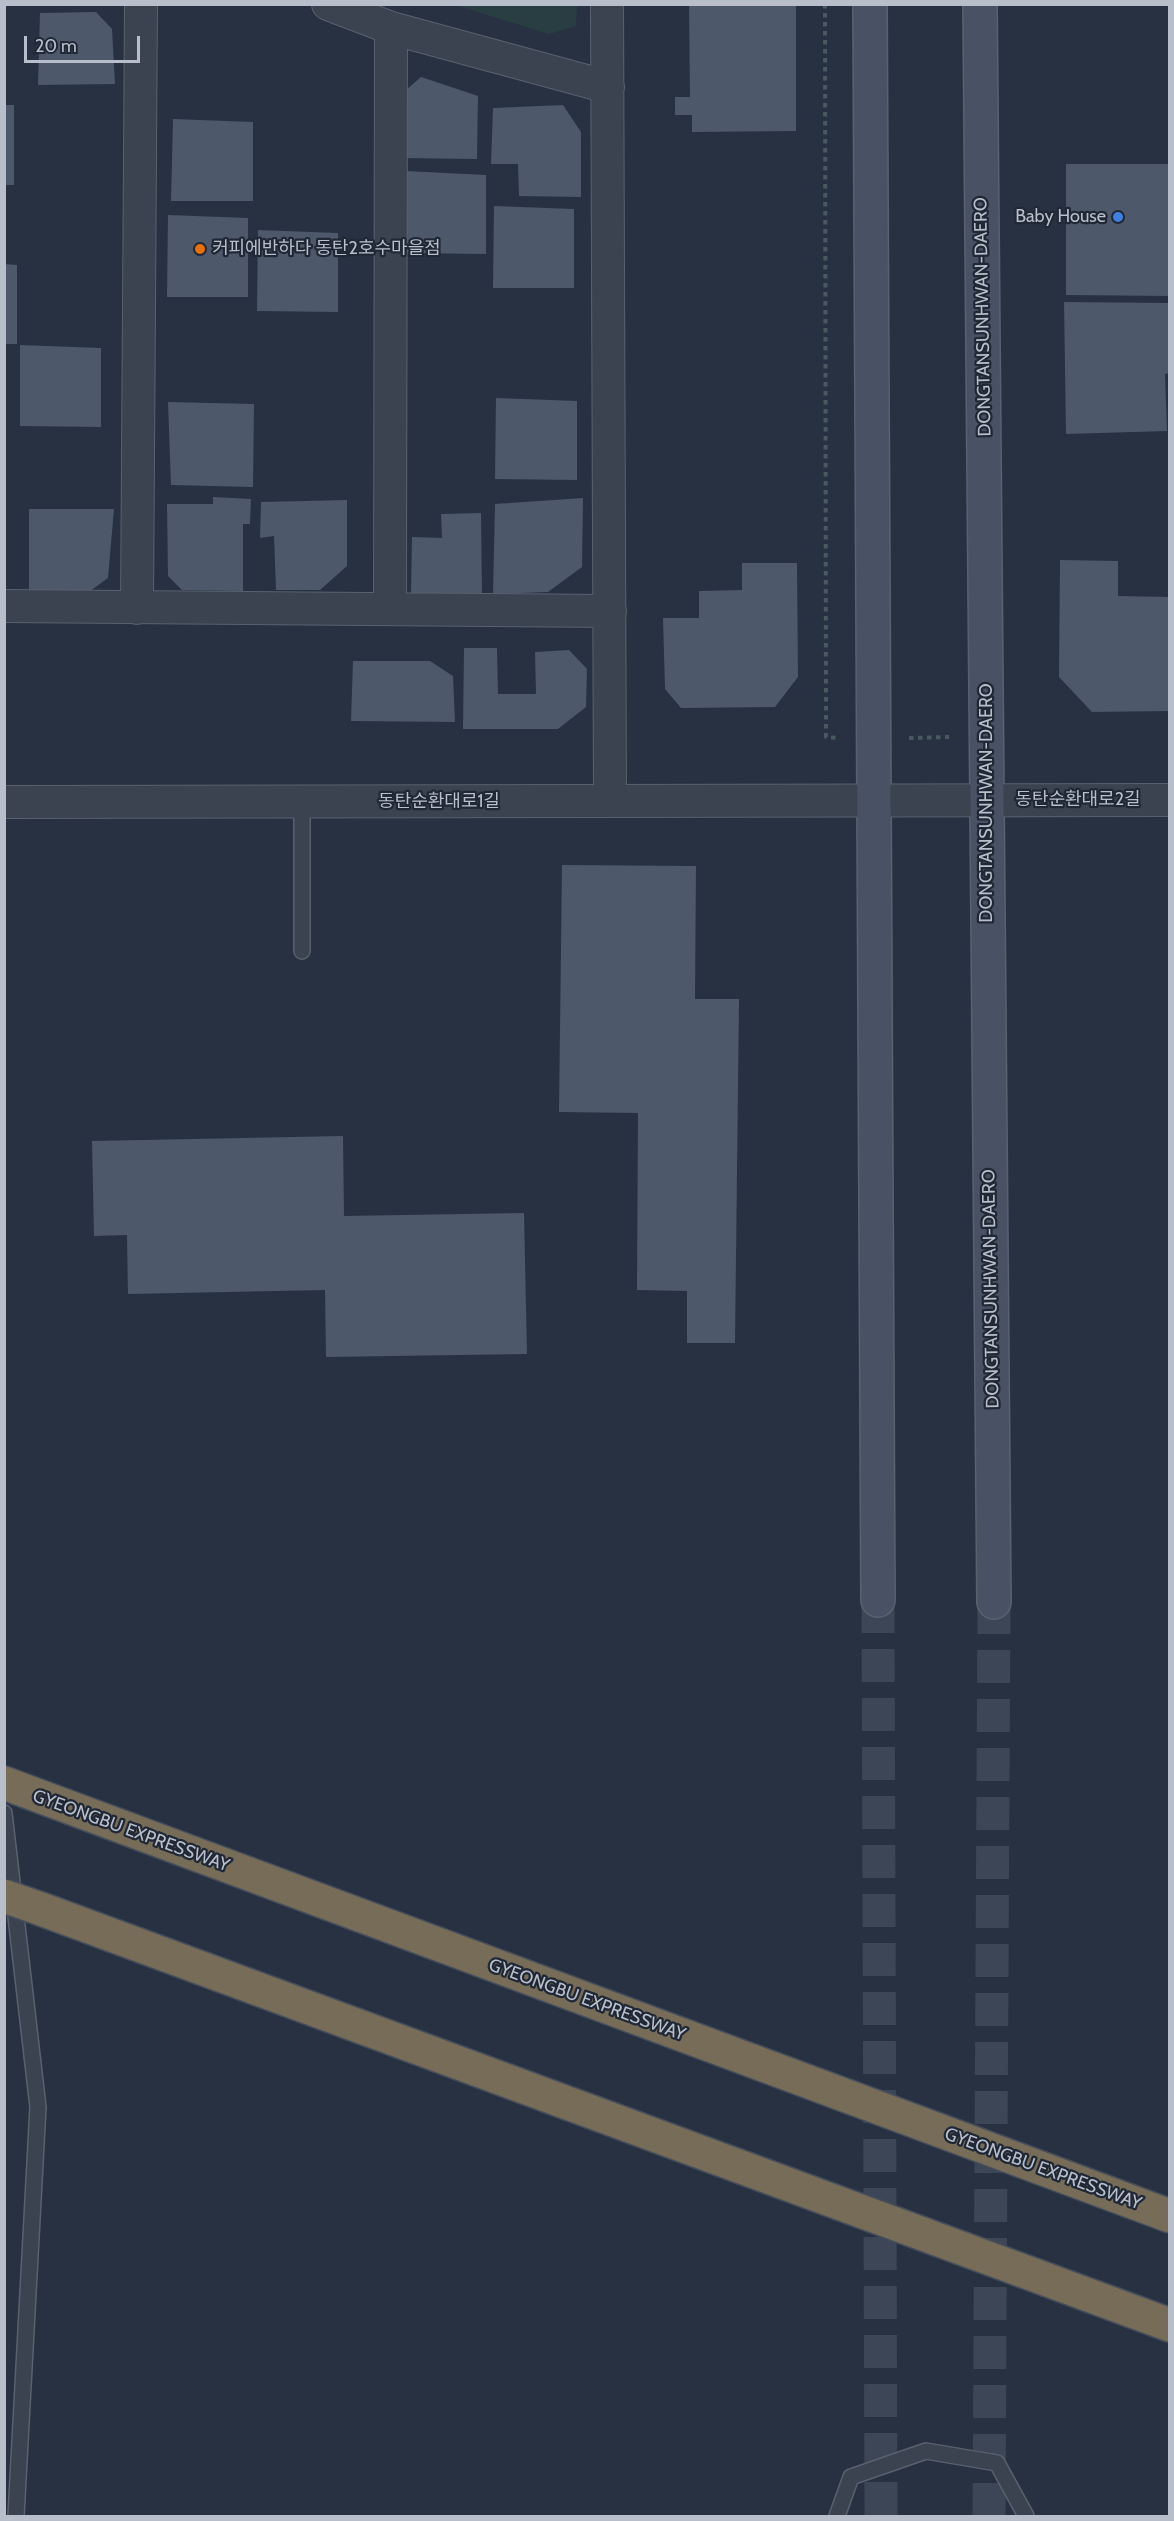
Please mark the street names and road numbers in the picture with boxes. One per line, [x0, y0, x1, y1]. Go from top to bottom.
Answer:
street label: DONGTANSUNHWAN-DAERO [970, 197, 996, 437]
street label: DONGTANSUNHWAN-DAERO [976, 683, 998, 923]
street label: 동탄순환대로2길 [1015, 789, 1141, 811]
street label: 동탄순환대로1길 [378, 791, 500, 813]
street label: DONGTANSUNHWAN-DAERO [978, 1169, 1004, 1409]
street label: GYEONGBU EXPRESSWAY [30, 1785, 232, 1877]
street label: GYEONGBU EXPRESSWAY [486, 1954, 688, 2046]
street label: GYEONGBU EXPRESSWAY [942, 2123, 1144, 2215]

